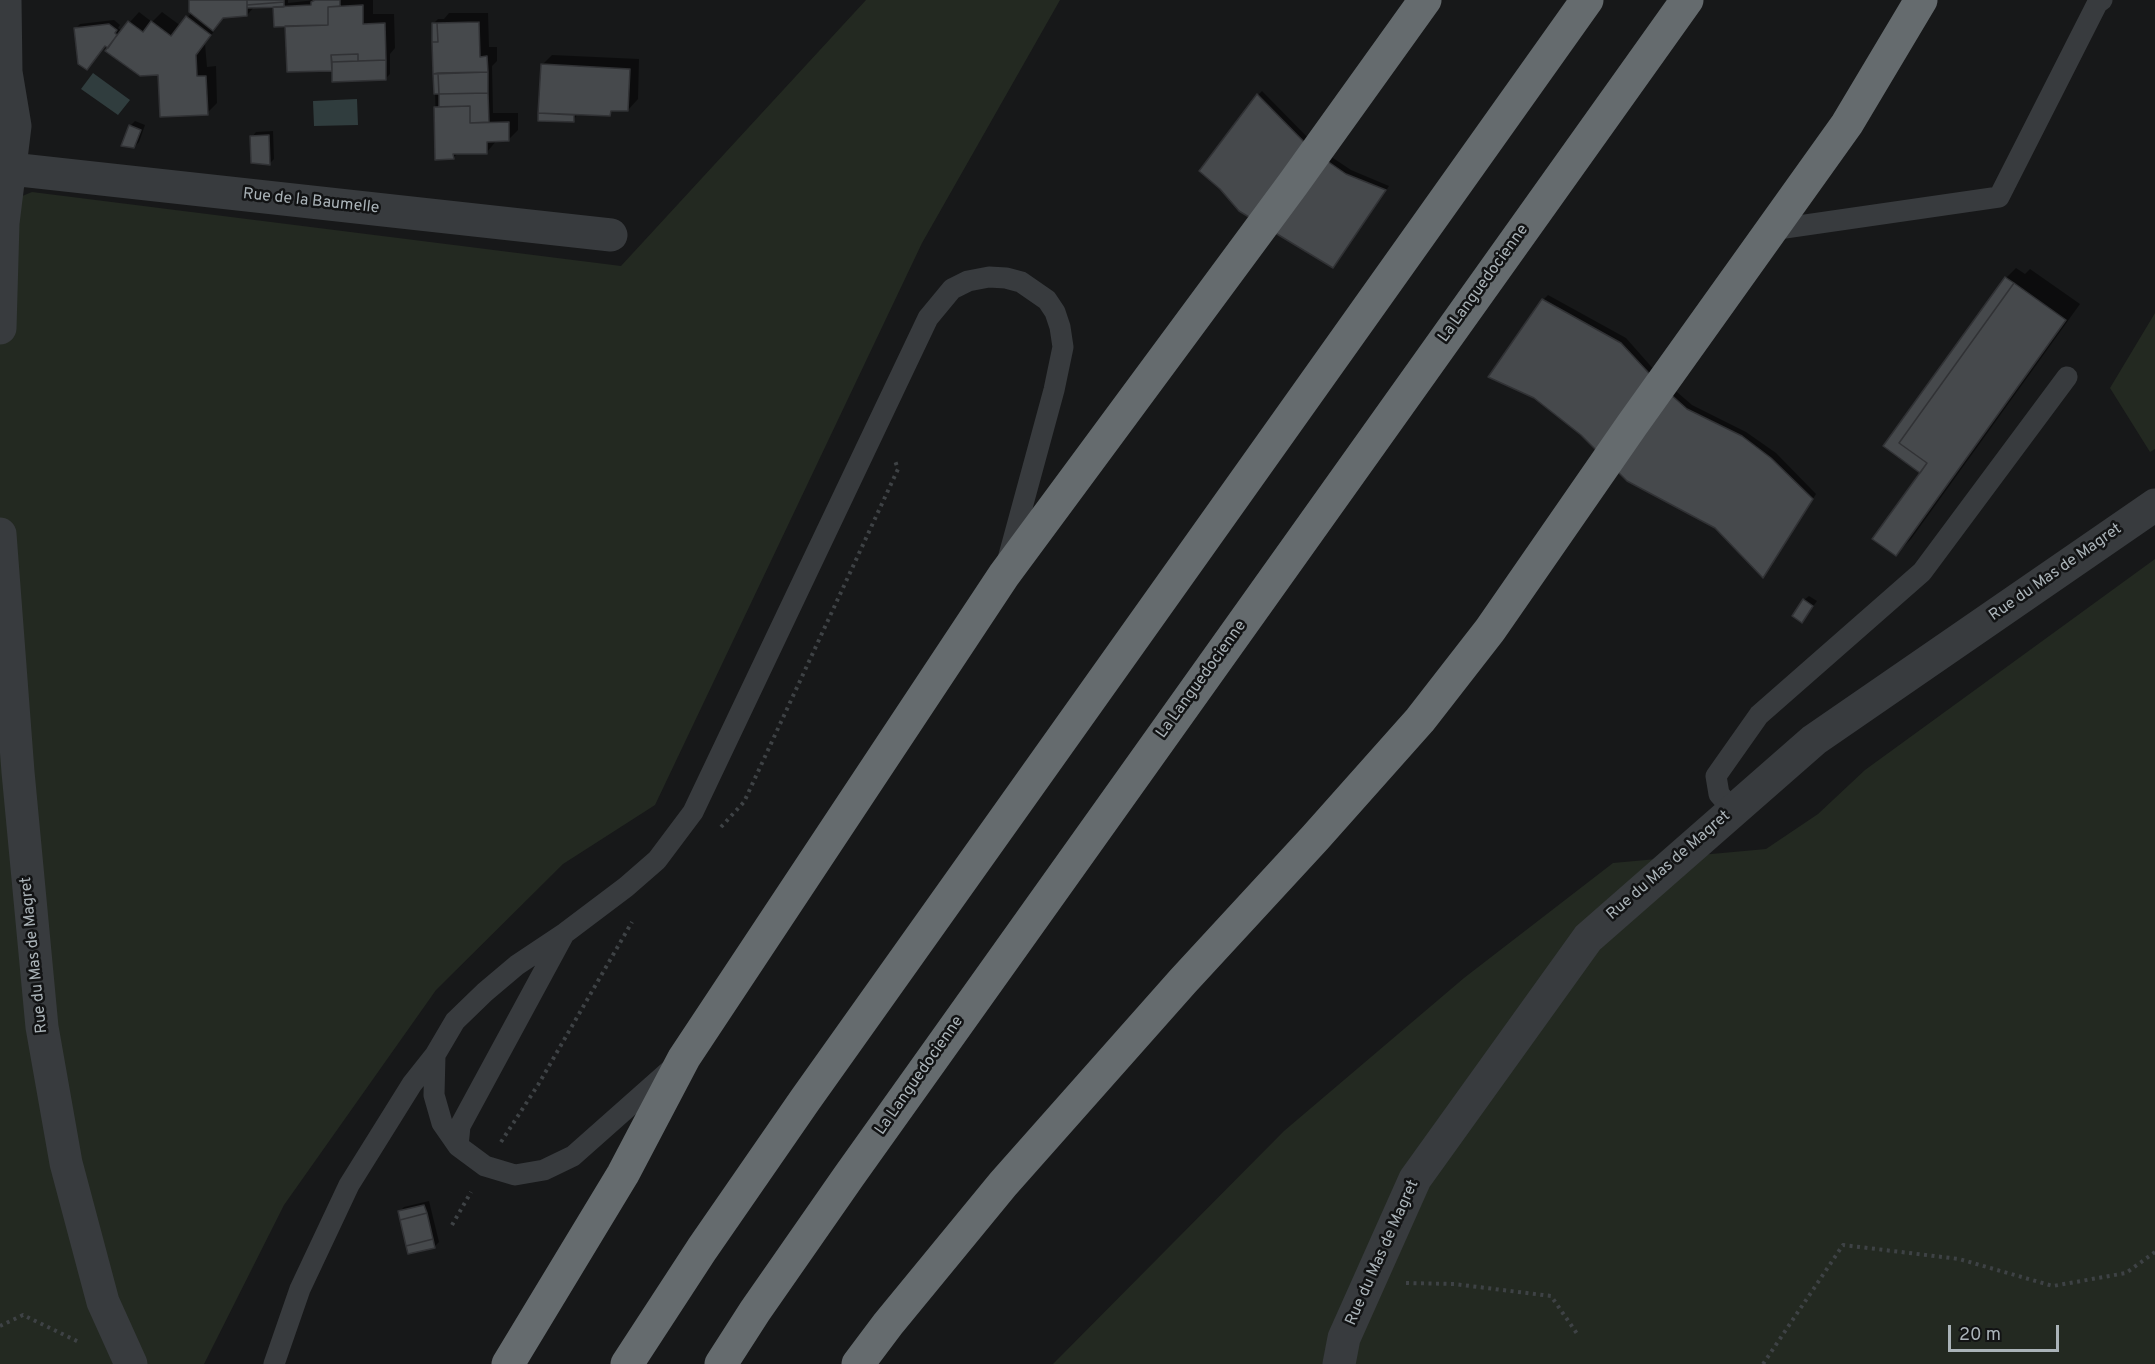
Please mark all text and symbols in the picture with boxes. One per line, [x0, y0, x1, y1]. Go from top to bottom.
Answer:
street label: Rue de la Baumelle [242, 185, 380, 219]
street label: La Languedocienne [1435, 221, 1533, 347]
street label: Rue du Mas de Magret [1986, 520, 2126, 626]
street label: La Languedocienne [1153, 617, 1251, 743]
street label: Rue du Mas de Magret [1603, 807, 1735, 925]
street label: Rue du Mas de Magret [17, 876, 53, 1034]
street label: La Languedocienne [872, 1013, 968, 1139]
street label: Rue du Mas de Magret [1342, 1177, 1424, 1329]
scale bar [1951, 1313, 2062, 1351]
text: 20 m [1959, 1324, 2001, 1347]

